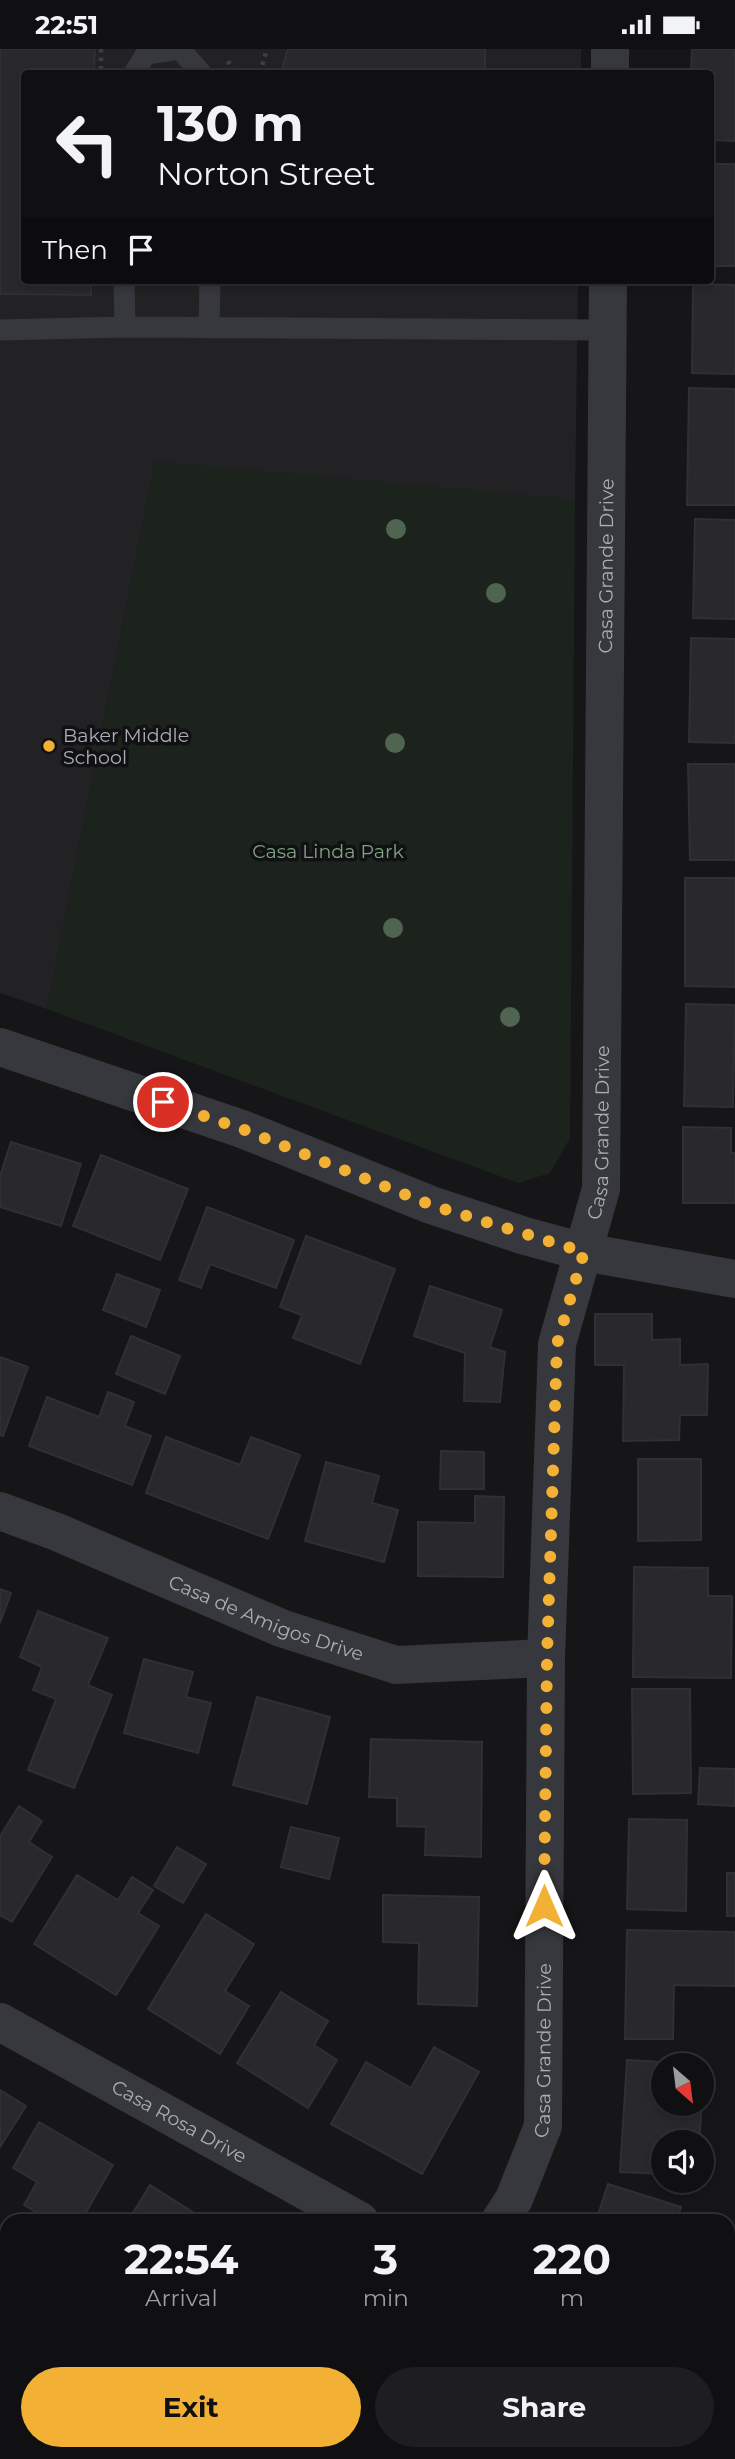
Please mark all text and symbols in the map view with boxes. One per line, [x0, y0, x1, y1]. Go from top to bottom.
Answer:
text: 22:51 [35, 9, 98, 41]
text: 130 m [157, 94, 304, 153]
icon: left [42, 98, 133, 189]
text: Norton Street [157, 154, 376, 193]
icon: arrive [122, 231, 160, 269]
text: Then [42, 234, 108, 266]
street label: Casa Grande Drive [594, 478, 618, 653]
place label: Baker Middle School [63, 724, 189, 769]
marker: Baker Middle School [41, 738, 57, 754]
park label: Casa Linda Park [252, 840, 404, 863]
street label: Casa Grande Drive [581, 1045, 614, 1222]
pin [133, 1072, 193, 1132]
icon: arrive [144, 1083, 182, 1121]
street label: Casa de Amigos Drive [165, 1570, 367, 1665]
position arrow [507, 1869, 581, 1943]
street label: Casa Grande Drive [528, 1963, 556, 2141]
north arrow [651, 2053, 714, 2116]
map controls [651, 2053, 714, 2193]
street label: Casa Rosa Drive [108, 2075, 251, 2168]
button: sound [651, 2130, 714, 2193]
text: 22:54 [124, 2233, 239, 2285]
text: 3 [373, 2233, 398, 2285]
text: 220 [533, 2233, 611, 2285]
text: Arrival [145, 2284, 218, 2312]
text: min [363, 2284, 409, 2312]
text: m [560, 2284, 584, 2312]
button: Exit [21, 2367, 361, 2447]
button: Share [375, 2367, 714, 2447]

